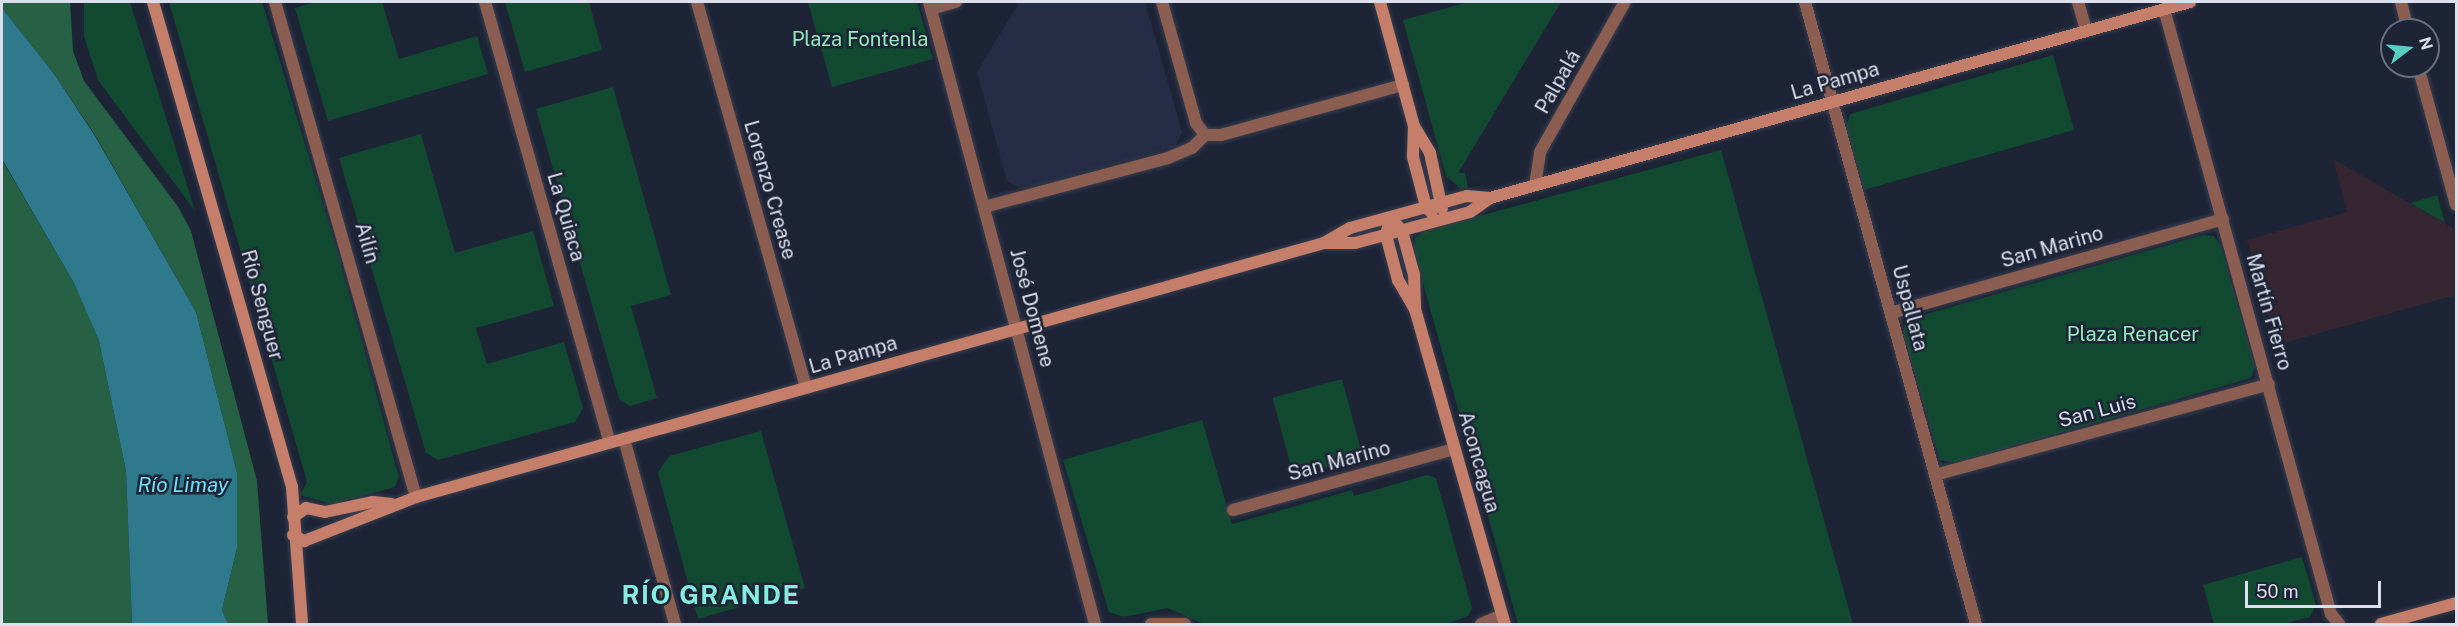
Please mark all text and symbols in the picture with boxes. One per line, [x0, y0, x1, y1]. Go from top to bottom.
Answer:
north arrow [2380, 18, 2440, 78]
park label: Plaza Fontenla [792, 27, 928, 51]
text: N [2415, 35, 2437, 52]
street label: Palpalá [1530, 46, 1586, 118]
street label: La Pampa [1788, 57, 1882, 105]
street label: Lorenzo Crease [739, 118, 801, 262]
street label: La Quiaca [542, 170, 590, 264]
street label: Ailín [350, 220, 384, 266]
street label: San Marino [1998, 221, 2106, 273]
street label: José Domene [1005, 246, 1059, 370]
street label: Río Senguer [236, 247, 288, 363]
street label: Martín Fierro [2241, 251, 2297, 373]
street label: Uspallata [1887, 262, 1933, 354]
park label: Plaza Renacer [2067, 322, 2199, 346]
street label: La Pampa [806, 331, 900, 379]
street label: San Luis [2056, 389, 2138, 433]
street label: Aconcagua [1453, 409, 1505, 515]
street label: San Marino [1285, 436, 1393, 486]
water label: Río Limay [137, 472, 229, 498]
scale bar [2248, 569, 2384, 607]
district label: RÍO GRANDE [621, 579, 801, 611]
text: 50 m [2256, 581, 2299, 602]

